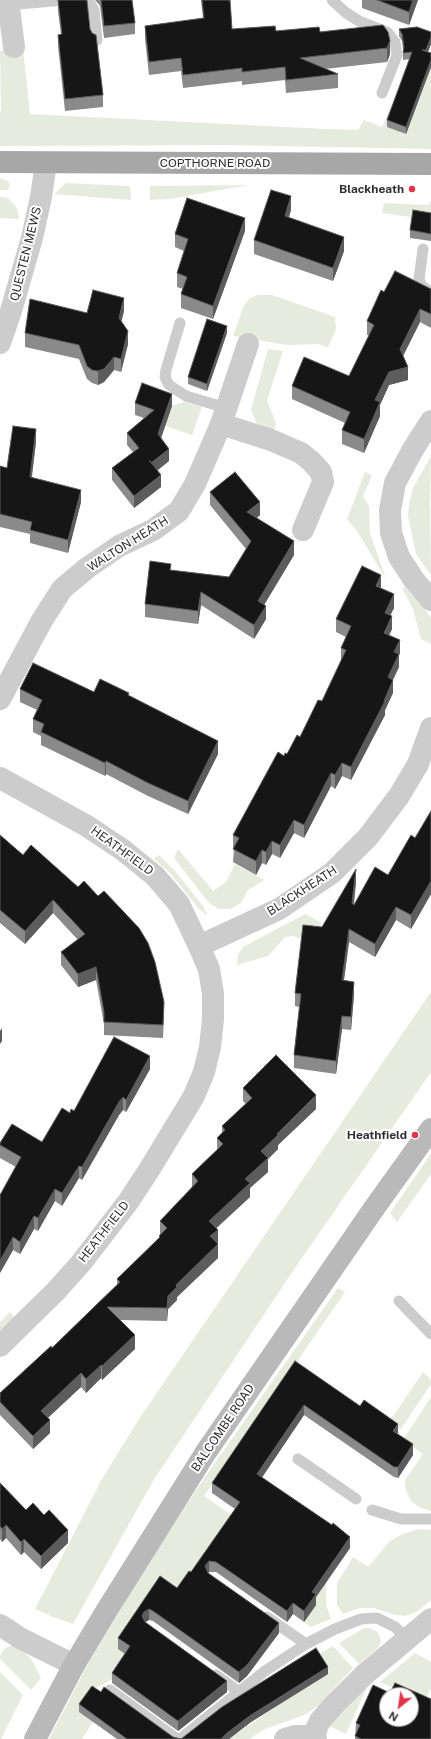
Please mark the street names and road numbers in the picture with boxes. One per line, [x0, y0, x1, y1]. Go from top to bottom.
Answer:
street label: COPTHORNE ROAD [160, 156, 270, 170]
street label: QUESTEN MEWS [7, 205, 45, 303]
street label: WALTON HEATH [85, 513, 171, 575]
street label: HEATHFIELD [88, 824, 156, 878]
street label: BLACKHEATH [264, 863, 340, 919]
street label: HEATHFIELD [76, 1199, 132, 1265]
street label: BALCOMBE ROAD [188, 1381, 258, 1475]

